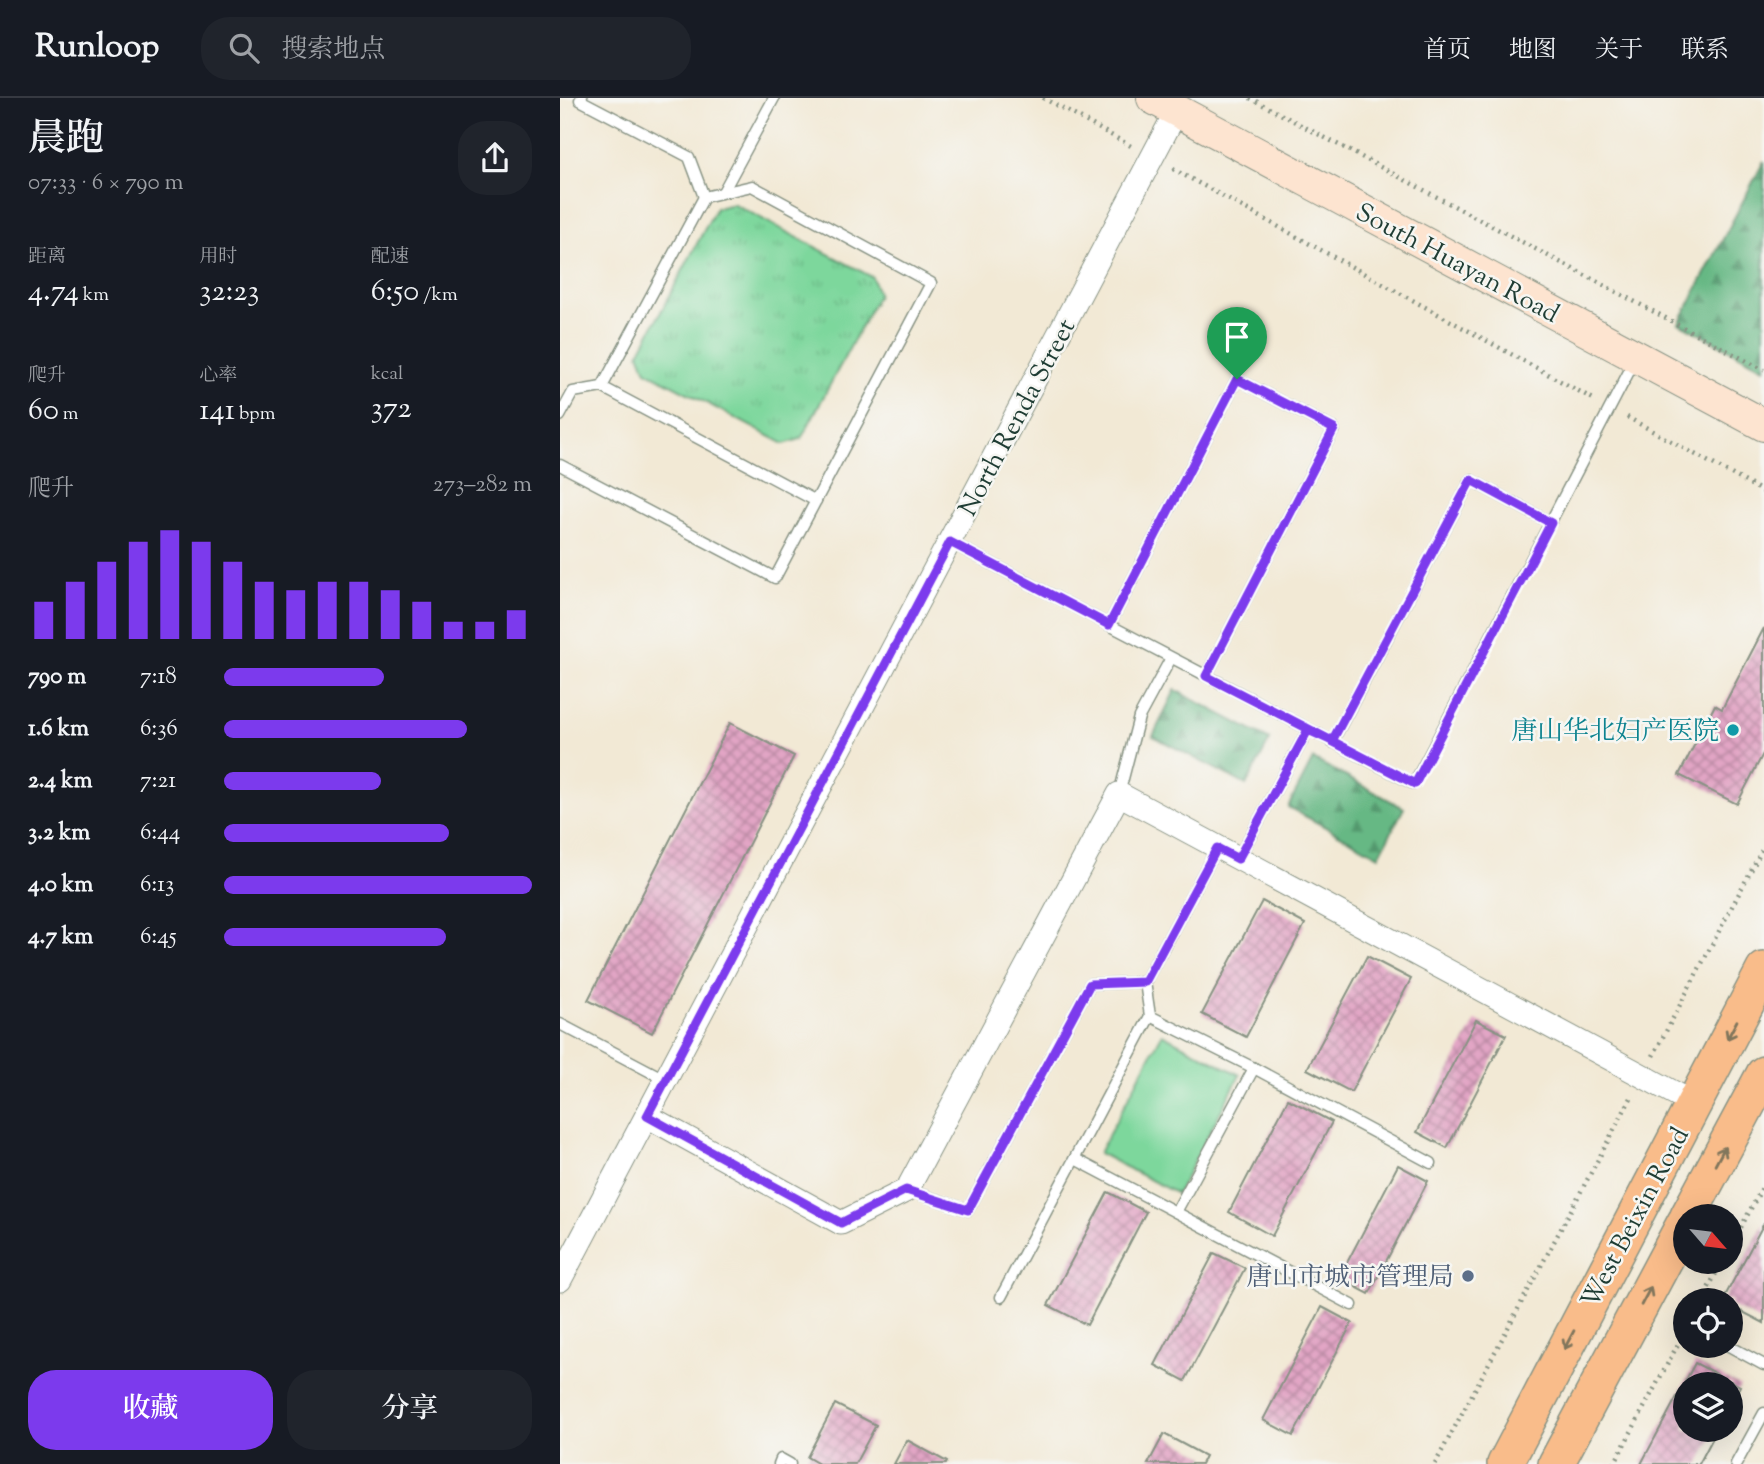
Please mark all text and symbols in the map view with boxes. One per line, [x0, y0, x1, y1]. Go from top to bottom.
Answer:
search box [201, 17, 691, 80]
text: Runloop [35, 24, 159, 72]
icon: search [225, 29, 263, 67]
text: 搜索地点 [281, 32, 385, 69]
text: 首页 [1423, 34, 1471, 68]
text: 地图 [1509, 34, 1557, 68]
text: 关于 [1595, 34, 1643, 68]
text: 联系 [1681, 34, 1729, 68]
text: 晨跑 [28, 114, 104, 168]
button: share [458, 121, 532, 195]
text: 07:33 · 6 × 790 m [28, 167, 184, 200]
street label: South Huayan Road [1348, 195, 1565, 334]
text: 距离 [28, 244, 66, 271]
text: 用时 [199, 244, 237, 271]
text: 配速 [371, 244, 409, 271]
text: 4.74 [28, 271, 79, 314]
text: 32:23 [199, 271, 259, 314]
text: 6:50 [371, 271, 419, 314]
text: km [79, 282, 109, 309]
text: /km [419, 282, 458, 309]
pin [1207, 307, 1267, 379]
street label: North Renda Street [951, 313, 1086, 523]
icon: arrive [1218, 318, 1256, 356]
text: kcal [371, 361, 403, 388]
text: 爬升 [28, 363, 66, 390]
text: 心率 [199, 363, 237, 390]
text: 372 [371, 388, 412, 431]
text: 60 [28, 390, 59, 433]
text: 141 [199, 390, 235, 433]
text: m [59, 401, 79, 428]
text: bpm [235, 401, 275, 428]
text: 273–282 m [433, 469, 532, 502]
text: 爬升 [28, 473, 74, 506]
text: 790 m [28, 661, 86, 694]
text: 7:18 [140, 661, 177, 694]
text: 1.6 km [28, 713, 89, 746]
text: 6:36 [140, 713, 178, 746]
place label: 唐山华北妇产医院 [1511, 714, 1719, 751]
marker: 唐山华北妇产医院 [1725, 722, 1741, 738]
text: 2.4 km [28, 765, 93, 798]
text: 7:21 [140, 765, 176, 798]
text: 3.2 km [28, 817, 90, 850]
text: 6:44 [140, 817, 180, 850]
text: 4.0 km [28, 869, 93, 902]
text: 6:13 [140, 869, 174, 902]
text: 4.7 km [28, 921, 93, 954]
text: 6:45 [140, 921, 177, 954]
one-way arrow [1725, 1019, 1738, 1040]
street label: West Beixin Road [1573, 1121, 1700, 1315]
one-way arrow [1714, 1146, 1727, 1167]
north arrow [1673, 1204, 1743, 1274]
map controls [1673, 1204, 1743, 1442]
place label: 唐山市城市管理局 [1246, 1260, 1454, 1297]
marker: 唐山市城市管理局 [1460, 1268, 1476, 1284]
one-way arrow [1639, 1286, 1653, 1306]
button: locate [1673, 1288, 1743, 1358]
one-way arrow [1562, 1329, 1576, 1350]
button: 收藏 [28, 1370, 273, 1450]
button: 分享 [287, 1370, 532, 1450]
button: layers [1673, 1372, 1743, 1442]

